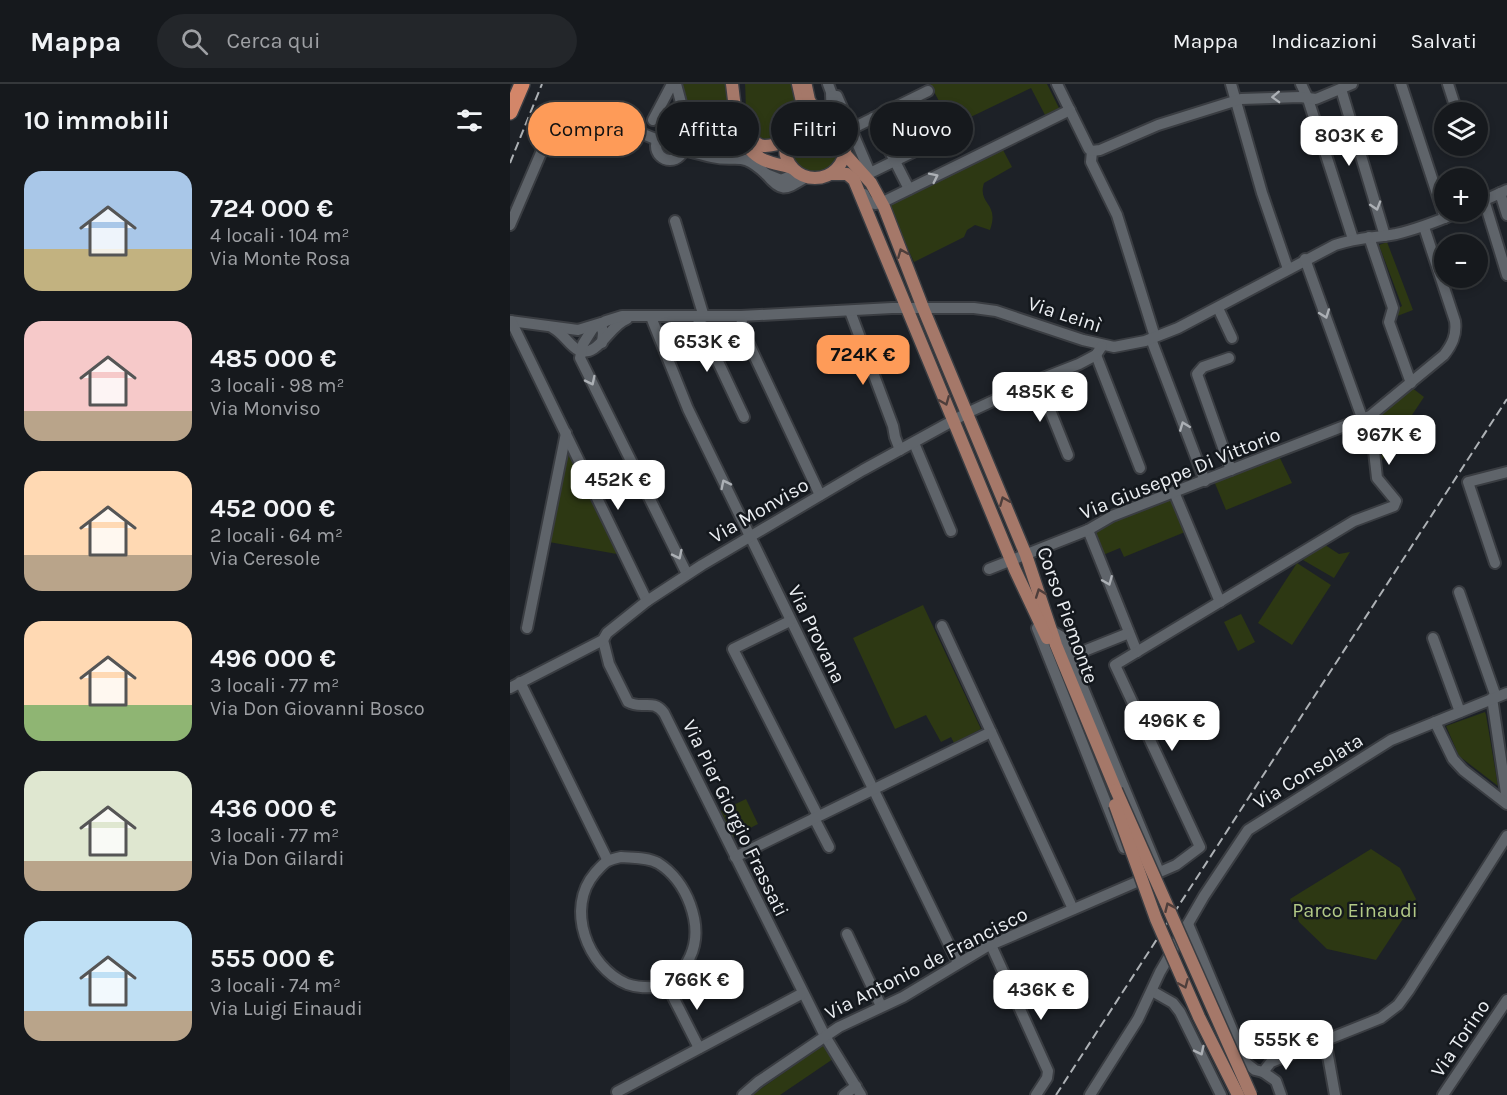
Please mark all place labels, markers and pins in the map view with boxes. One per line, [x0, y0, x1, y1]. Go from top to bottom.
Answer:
pin: 803K € [1300, 116, 1398, 167]
pin: 653K € [658, 322, 756, 373]
pin: 724K € [814, 335, 912, 386]
pin: 485K € [991, 372, 1089, 423]
pin: 967K € [1340, 415, 1438, 466]
pin: 452K € [569, 460, 667, 511]
pin: 496K € [1123, 701, 1221, 752]
pin: 766K € [648, 960, 746, 1011]
pin: 436K € [992, 970, 1090, 1021]
pin: 555K € [1237, 1020, 1335, 1071]

